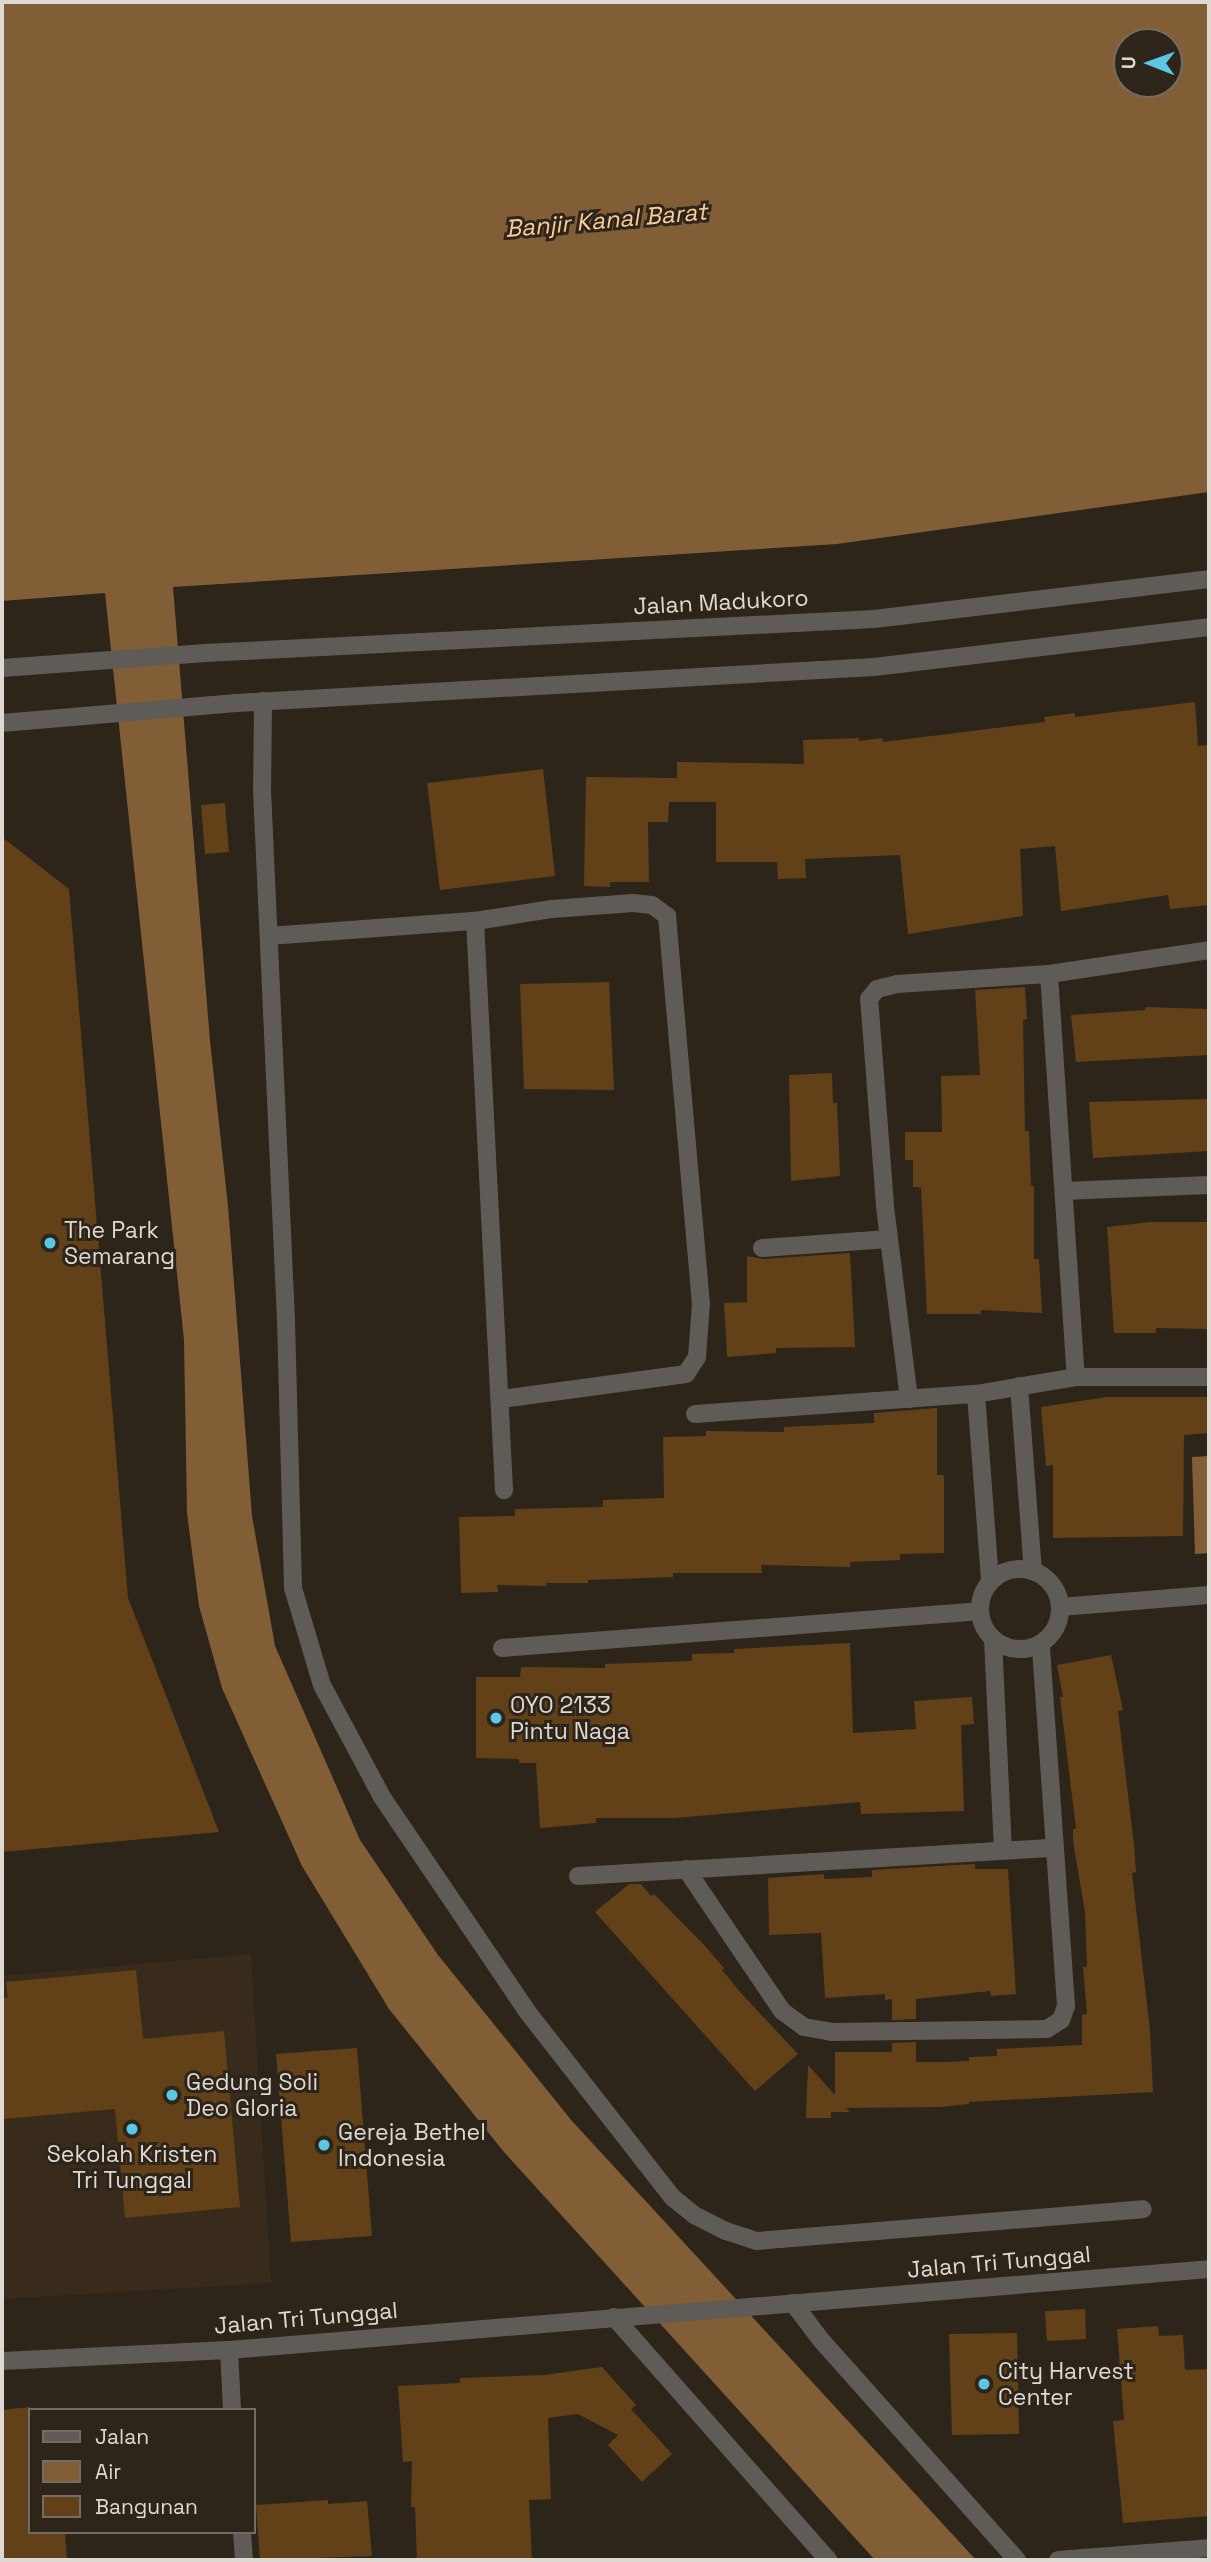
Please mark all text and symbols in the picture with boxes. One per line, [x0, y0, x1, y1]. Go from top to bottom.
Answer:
north arrow [1113, 28, 1183, 98]
text: U [1116, 56, 1141, 69]
water label: Banjir Kanal Barat [504, 197, 708, 243]
street label: Jalan Madukoro [633, 584, 809, 620]
place label: The Park Semarang [64, 1216, 175, 1270]
marker: The Park Semarang [42, 1235, 58, 1251]
place label: OYO 2133 Pintu Naga [510, 1691, 630, 1745]
marker: OYO 2133 Pintu Naga [488, 1710, 504, 1726]
place label: Gedung Soli Deo Gloria [186, 2068, 318, 2122]
marker: Gedung Soli Deo Gloria [164, 2087, 180, 2103]
place label: Gereja Bethel Indonesia [338, 2118, 486, 2172]
marker: Sekolah Kristen Tri Tunggal [124, 2121, 140, 2137]
marker: Gereja Bethel Indonesia [316, 2137, 332, 2153]
place label: Sekolah Kristen Tri Tunggal [47, 2140, 217, 2194]
street label: Jalan Tri Tunggal [905, 2240, 1093, 2284]
street label: Jalan Tri Tunggal [212, 2296, 400, 2340]
place label: City Harvest Center [998, 2357, 1134, 2411]
marker: City Harvest Center [976, 2376, 992, 2392]
legend [28, 2408, 256, 2534]
text: Jalan [95, 2423, 149, 2450]
text: Air [95, 2458, 121, 2485]
text: Bangunan [95, 2493, 198, 2520]

